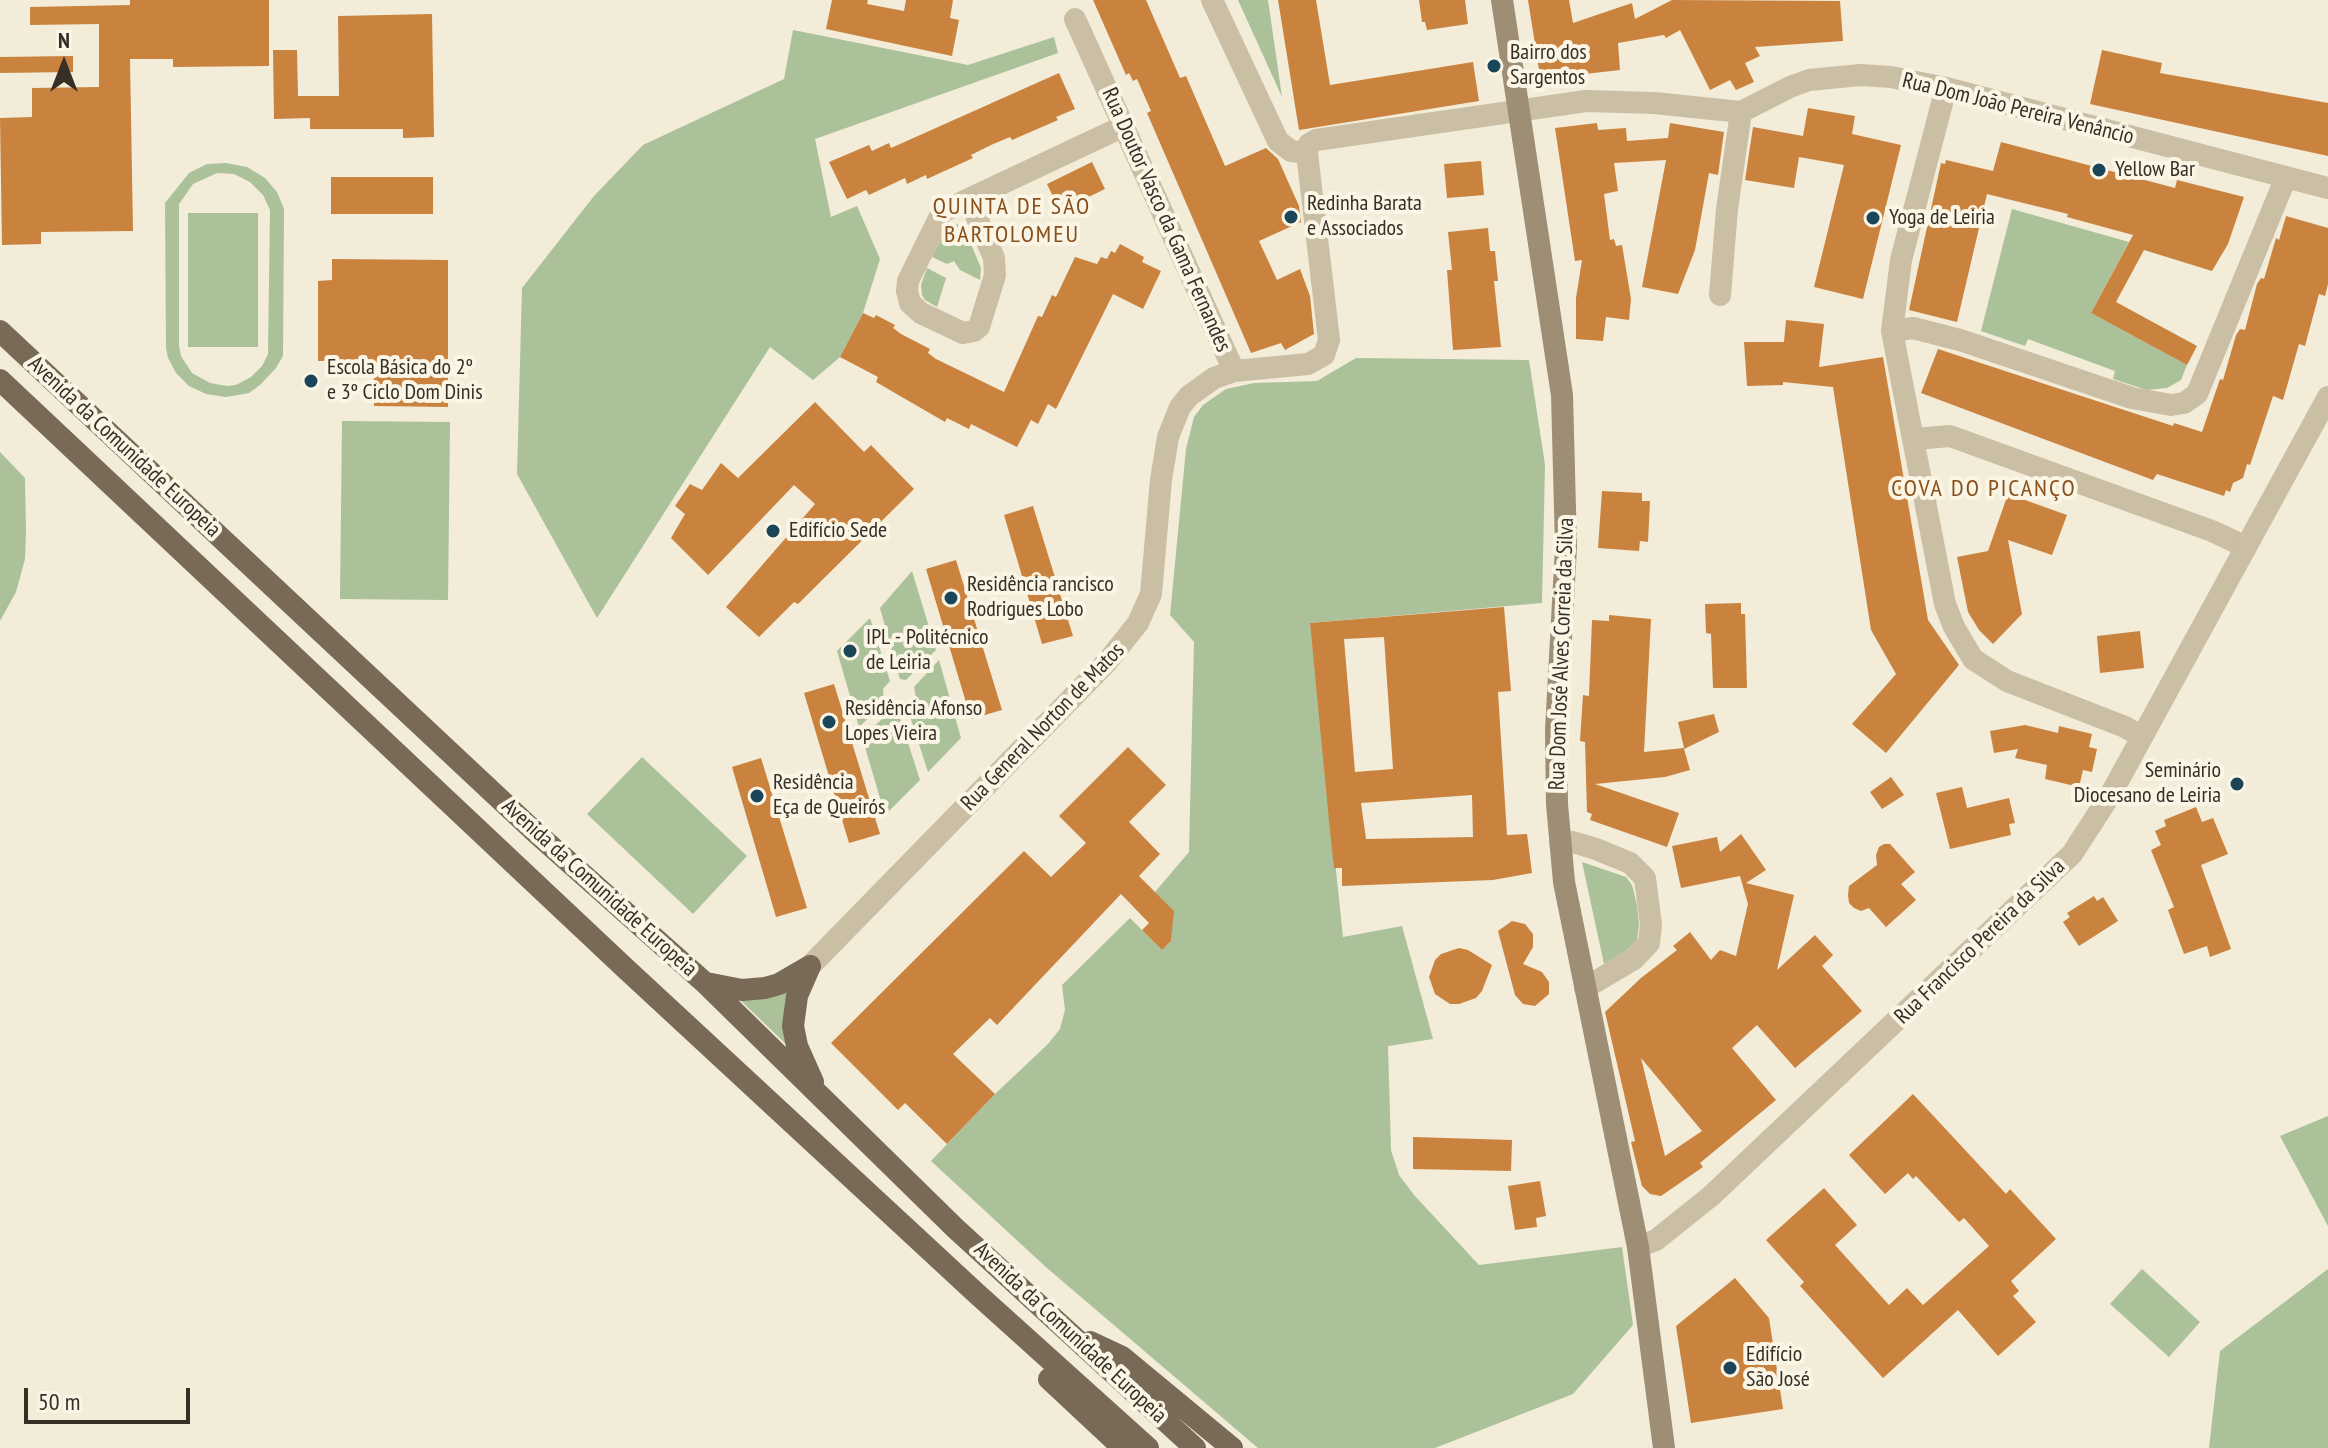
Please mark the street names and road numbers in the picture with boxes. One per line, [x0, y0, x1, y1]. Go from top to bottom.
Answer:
street label: Rua Dom João Pereira Venâncio [1900, 67, 2136, 151]
street label: Rua Doutor Vasco da Gama Fernandes [1096, 84, 1236, 356]
street label: Avenida da Comunidade Europeia [22, 351, 226, 543]
street label: Rua Dom José Alves Correia da Silva [1544, 517, 1580, 791]
street label: Rua General Norton de Matos [956, 638, 1130, 816]
street label: Avenida da Comunidade Europeia [496, 793, 702, 983]
street label: Rua Francisco Pereira da Silva [1889, 854, 2071, 1030]
street label: Avenida da Comunidade Europeia [968, 1237, 1172, 1429]

